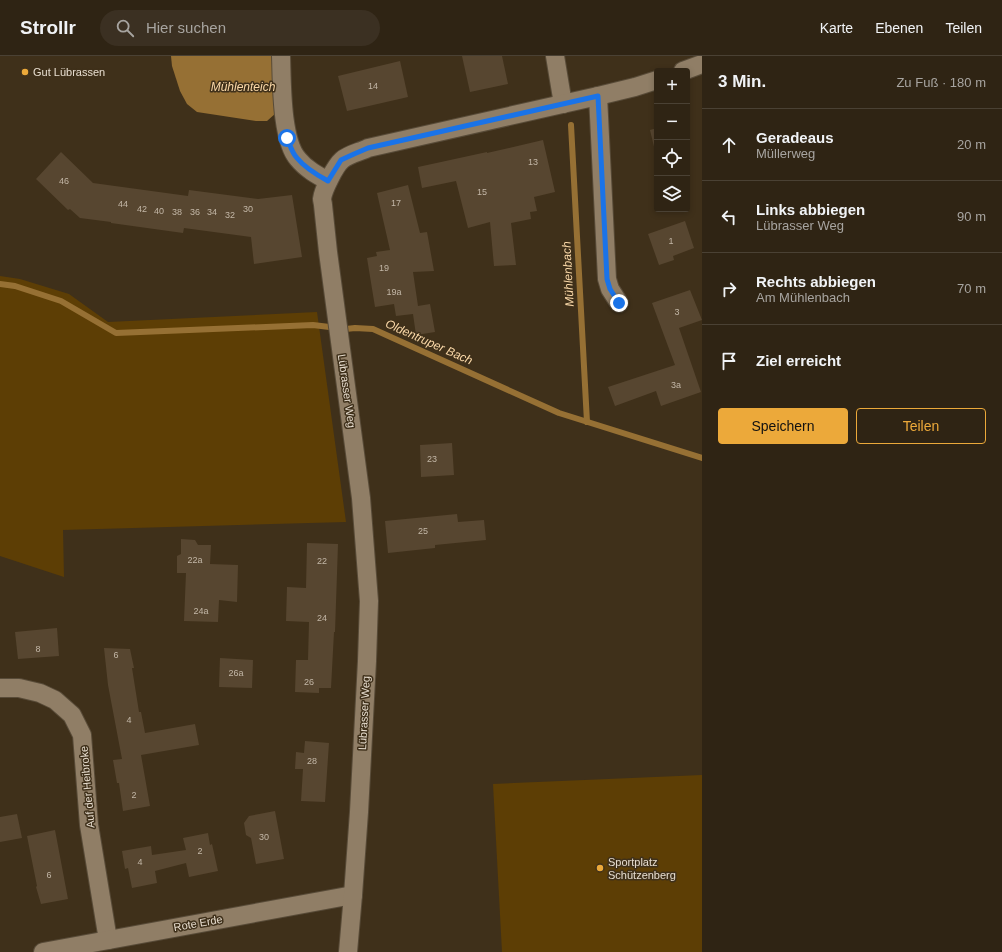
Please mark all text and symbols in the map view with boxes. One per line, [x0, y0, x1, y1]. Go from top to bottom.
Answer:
search box [100, 10, 380, 46]
text: Strollr [20, 17, 76, 38]
icon: search [114, 17, 136, 39]
text: Hier suchen [146, 19, 226, 36]
text: Karte [820, 20, 853, 36]
text: Ebenen [875, 20, 923, 36]
text: Teilen [945, 20, 982, 36]
place label: Gut Lübrassen [33, 66, 105, 78]
marker: Gut Lübrassen [20, 67, 30, 77]
map controls [654, 68, 690, 212]
button: + [654, 68, 690, 104]
text: 3 Min. [718, 72, 766, 91]
text: Zu Fuß · 180 m [896, 75, 986, 90]
water label: Mühlenteich [211, 80, 276, 94]
house number: 14 [368, 81, 378, 91]
button: − [654, 104, 690, 140]
route start [278, 129, 296, 147]
text: Geradeaus [756, 129, 834, 146]
icon: ahead [718, 134, 740, 156]
text: 20 m [957, 137, 986, 152]
button: locate [654, 140, 690, 176]
text: Müllerweg [756, 146, 815, 161]
house number: 13 [528, 157, 538, 167]
house number: 46 [59, 176, 69, 186]
button: layers [654, 176, 690, 212]
house number: 15 [477, 187, 487, 197]
house number: 17 [391, 198, 401, 208]
house number: 44 [118, 199, 128, 209]
text: Links abbiegen [756, 201, 865, 218]
house number: 42 [137, 204, 147, 214]
house number: 30 [243, 204, 253, 214]
house number: 40 [154, 206, 164, 216]
icon: left [718, 206, 740, 228]
house number: 38 [172, 207, 182, 217]
house number: 36 [190, 207, 200, 217]
house number: 34 [207, 207, 217, 217]
text: 90 m [957, 209, 986, 224]
house number: 32 [225, 210, 235, 220]
text: Lübrasser Weg [756, 218, 844, 233]
house number: 1 [668, 236, 674, 246]
water label: Mühlenbach [559, 241, 577, 307]
house number: 19 [379, 263, 389, 273]
text: Rechts abbiegen [756, 273, 876, 290]
icon: right [718, 278, 740, 300]
text: 70 m [957, 281, 986, 296]
house number: 19a [386, 287, 402, 297]
text: Am Mühlenbach [756, 290, 850, 305]
route end [610, 294, 628, 312]
house number: 3 [674, 307, 680, 317]
water label: Oldentruper Bach [383, 316, 475, 368]
icon: arrive [718, 350, 740, 372]
text: Ziel erreicht [756, 352, 841, 369]
street label: Lübrasser Weg [336, 353, 358, 429]
house number: 3a [671, 380, 681, 390]
button: Speichern [718, 408, 848, 444]
button: Teilen [856, 408, 986, 444]
house number: 23 [427, 454, 437, 464]
house number: 25 [418, 526, 428, 536]
house number: 22a [187, 555, 203, 565]
house number: 22 [317, 556, 327, 566]
house number: 24a [193, 606, 209, 616]
house number: 24 [317, 613, 327, 623]
house number: 8 [35, 644, 41, 654]
house number: 6 [113, 650, 119, 660]
house number: 26a [228, 668, 244, 678]
street label: Lübrasser Weg [356, 676, 372, 750]
house number: 26 [304, 677, 314, 687]
house number: 4 [126, 715, 132, 725]
street label: Auf der Heibroke [77, 745, 97, 829]
house number: 28 [307, 756, 317, 766]
house number: 2 [131, 790, 137, 800]
house number: 30 [259, 832, 269, 842]
house number: 2 [197, 846, 203, 856]
place label: Sportplatz Schützenberg [608, 856, 676, 881]
house number: 4 [137, 857, 143, 867]
marker: Sportplatz Schützenberg [595, 863, 605, 873]
house number: 6 [46, 870, 52, 880]
street label: Rote Erde [173, 913, 223, 933]

